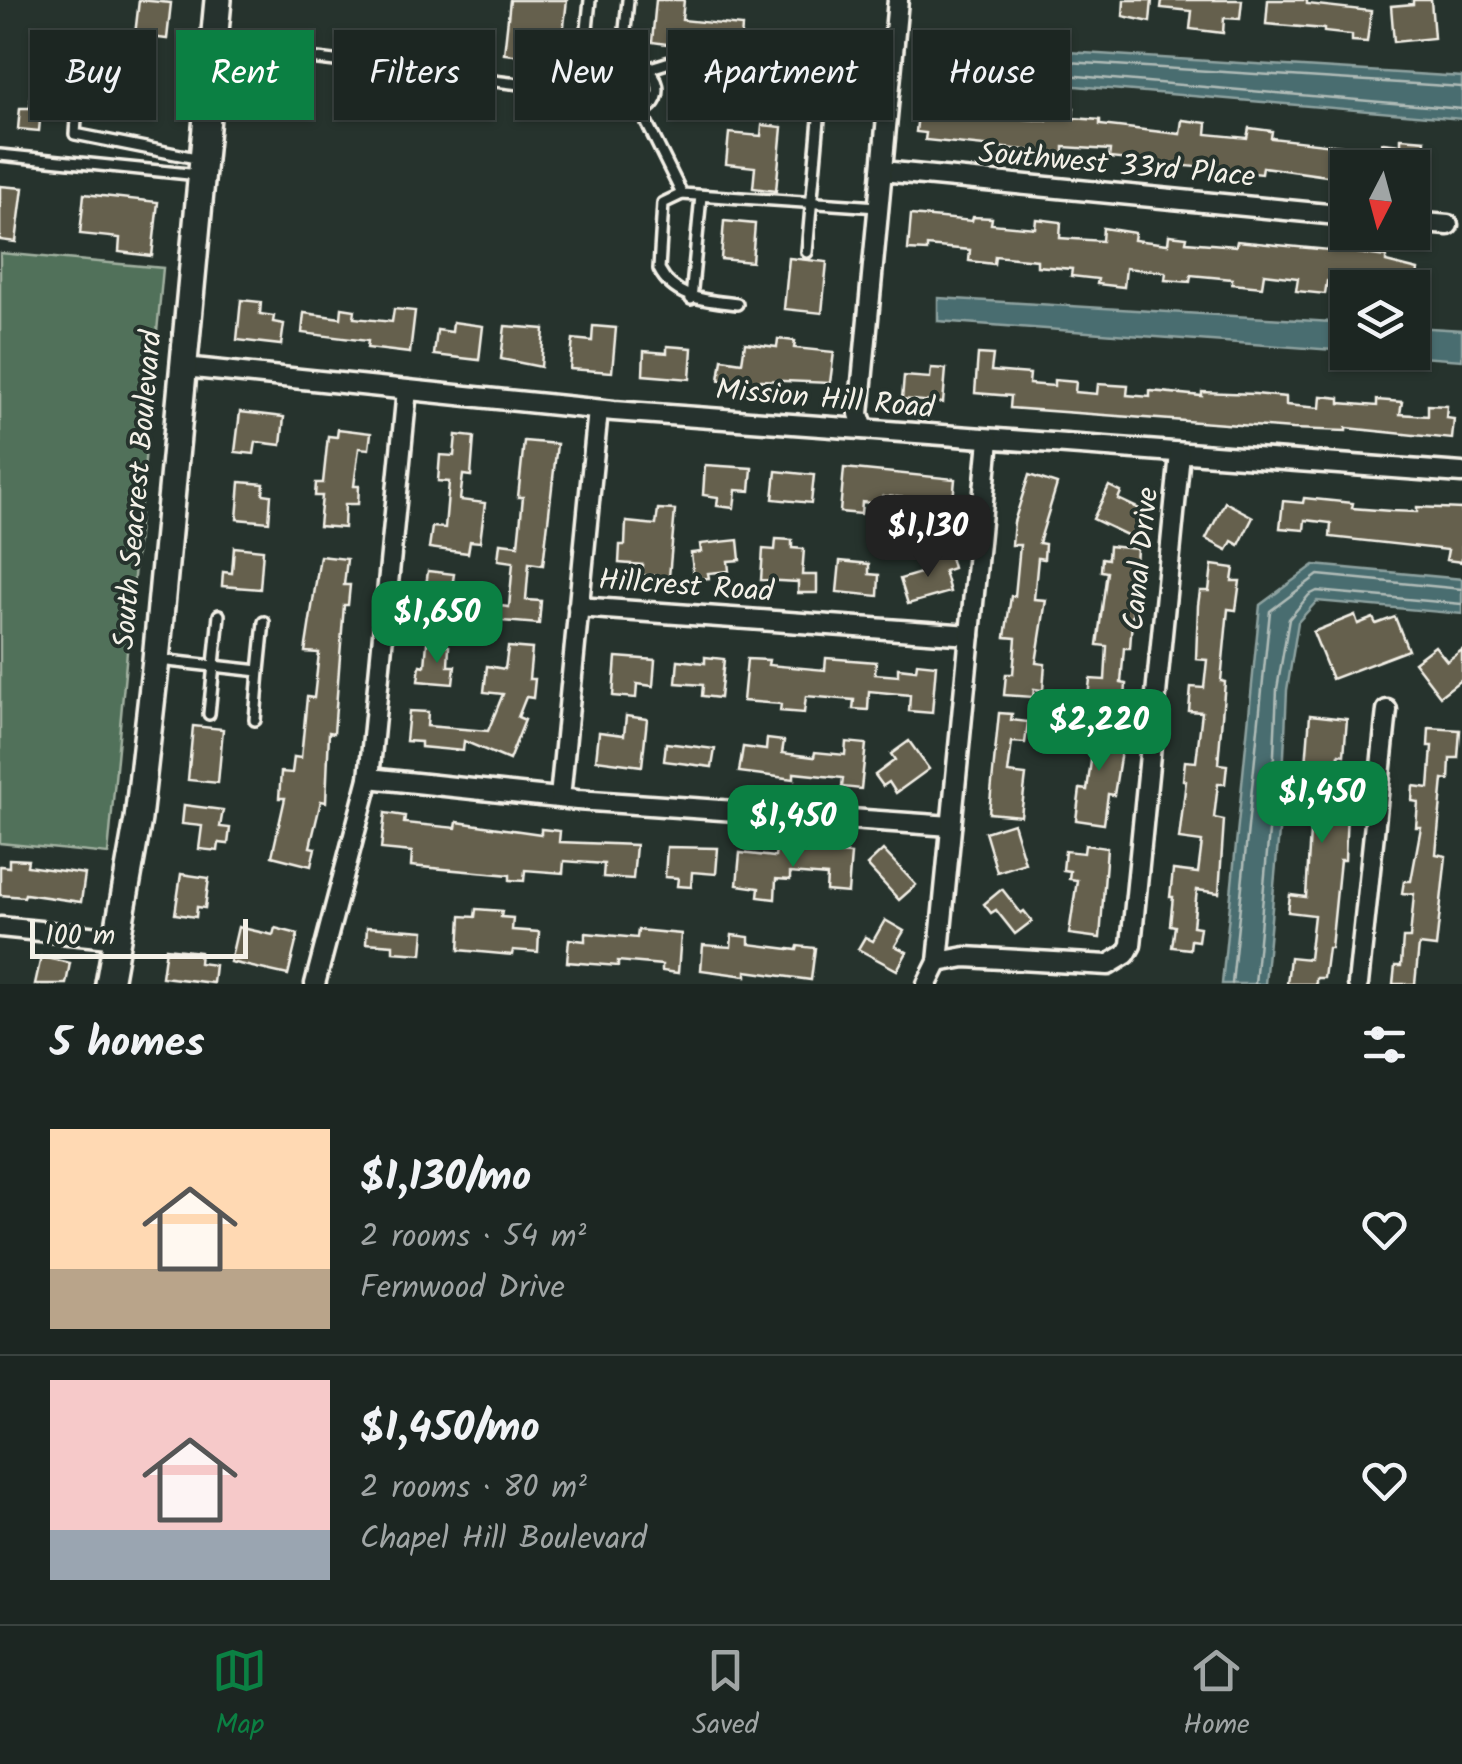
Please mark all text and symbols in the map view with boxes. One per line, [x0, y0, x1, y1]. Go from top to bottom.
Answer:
chip: Buy [30, 30, 156, 120]
chip: Rent [176, 30, 314, 120]
chip: Filters [334, 30, 495, 120]
chip: New [515, 30, 648, 120]
chip: Apartment [668, 30, 893, 120]
chip: House [913, 30, 1070, 120]
street label: Southwest 33rd Place [977, 130, 1257, 202]
north arrow [1330, 150, 1430, 250]
map controls [1330, 150, 1430, 370]
button: layers [1330, 270, 1430, 370]
street label: South Seacrest Boulevard [101, 328, 177, 651]
street label: Mission Hill Road [714, 367, 937, 434]
street label: Canal Drive [1111, 485, 1173, 633]
pin: $1,130 [847, 495, 1009, 580]
text: $1,130 [888, 502, 968, 553]
street label: Hillcrest Road [597, 557, 776, 617]
pin: $1,650 [356, 581, 518, 666]
text: $1,650 [394, 588, 480, 639]
pin: $2,220 [1018, 689, 1180, 774]
text: $2,220 [1049, 696, 1149, 747]
pin: $1,450 [1241, 761, 1403, 846]
text: $1,450 [1278, 768, 1366, 819]
pin: $1,450 [712, 785, 874, 870]
text: $1,450 [749, 792, 837, 843]
scale bar [30, 914, 248, 958]
text: 100 m [45, 914, 115, 959]
text: 5 homes [50, 1011, 205, 1078]
icon: filters [1357, 1017, 1412, 1072]
text: $1,130/mo [360, 1145, 531, 1212]
icon: home [130, 1169, 250, 1289]
icon: heart [1357, 1202, 1412, 1257]
text: 2 rooms · 54 m² [360, 1212, 586, 1263]
text: Fernwood Drive [360, 1263, 565, 1314]
text: $1,450/mo [360, 1396, 540, 1463]
icon: home [130, 1420, 250, 1540]
icon: heart [1357, 1453, 1412, 1508]
text: 2 rooms · 80 m² [360, 1463, 587, 1514]
text: Chapel Hill Boulevard [360, 1514, 647, 1565]
tab: Map [212, 1643, 267, 1748]
tab: Saved [692, 1643, 759, 1748]
tab: Home [1183, 1643, 1250, 1748]

